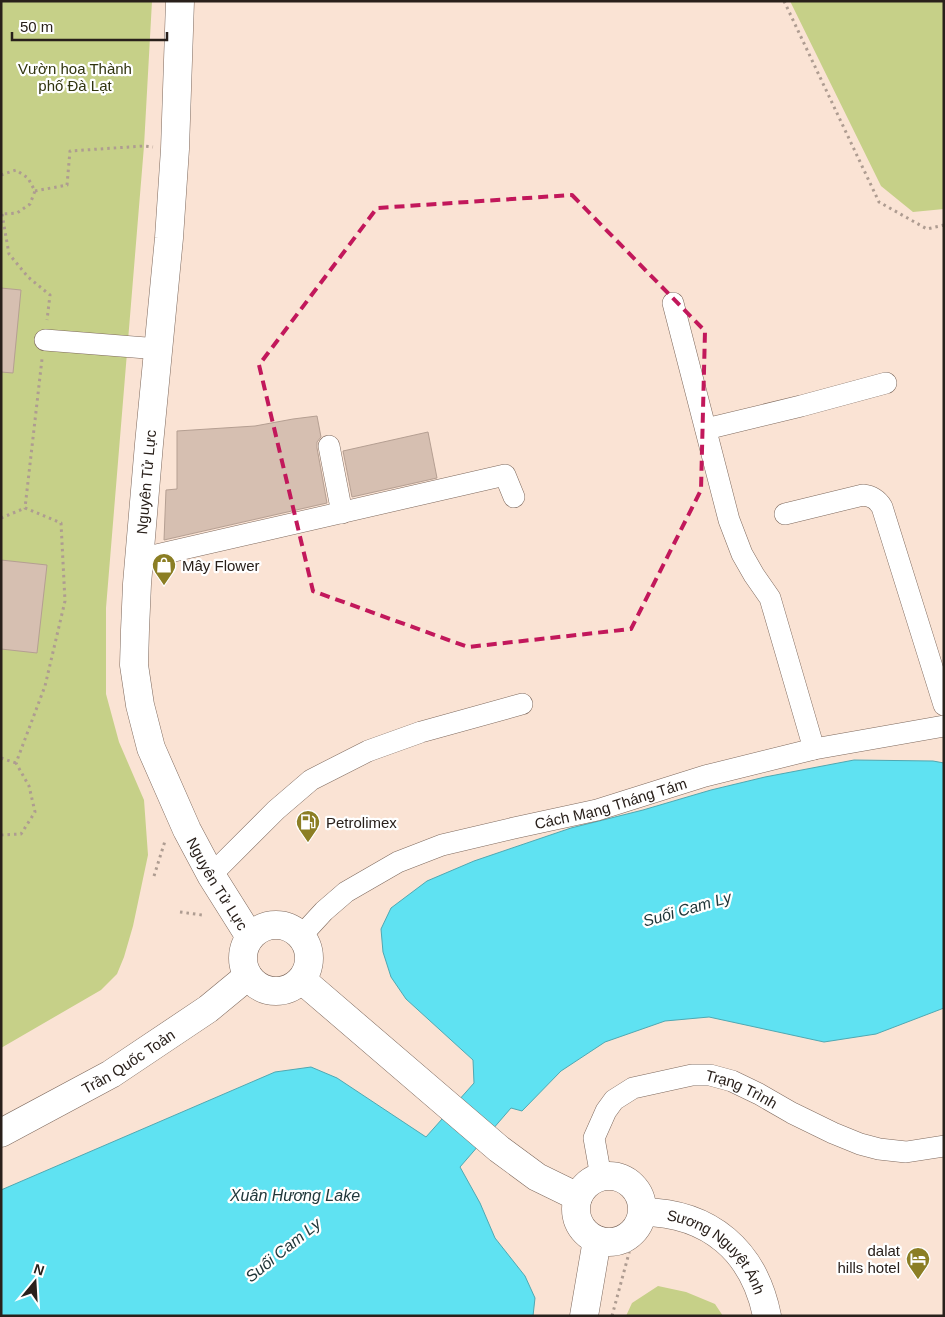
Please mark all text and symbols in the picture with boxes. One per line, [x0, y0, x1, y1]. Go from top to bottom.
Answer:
scale bar [12, 10, 168, 42]
text: 50 m [20, 18, 53, 35]
park label: Vườn hoa Thành phố Đà Lạt [18, 60, 132, 94]
street label: Nguyên Tử Lực [133, 429, 159, 535]
shop icon: Mây Flower [151, 552, 177, 586]
place label: Mây Flower [182, 557, 260, 574]
street label: Cách Mạng Tháng Tám [533, 774, 689, 832]
fuel station icon: Petrolimex [295, 809, 321, 843]
place label: Petrolimex [326, 814, 397, 831]
street label: Nguyên Tử Lực [184, 834, 252, 933]
water label: Suối Cam Ly [641, 888, 734, 930]
street label: Trần Quốc Toản [79, 1025, 178, 1097]
street label: Trạng Trình [704, 1066, 781, 1111]
water label: Xuân Hương Lake [229, 1187, 360, 1204]
street label: Sương Nguyệt Ánh [666, 1206, 769, 1296]
water label: Suối Cam Ly [242, 1214, 325, 1285]
place label: dalat hills hotel [837, 1242, 901, 1276]
hotel icon: dalat hills hotel [905, 1246, 931, 1280]
north arrow [10, 1257, 60, 1307]
text: N [32, 1260, 46, 1279]

